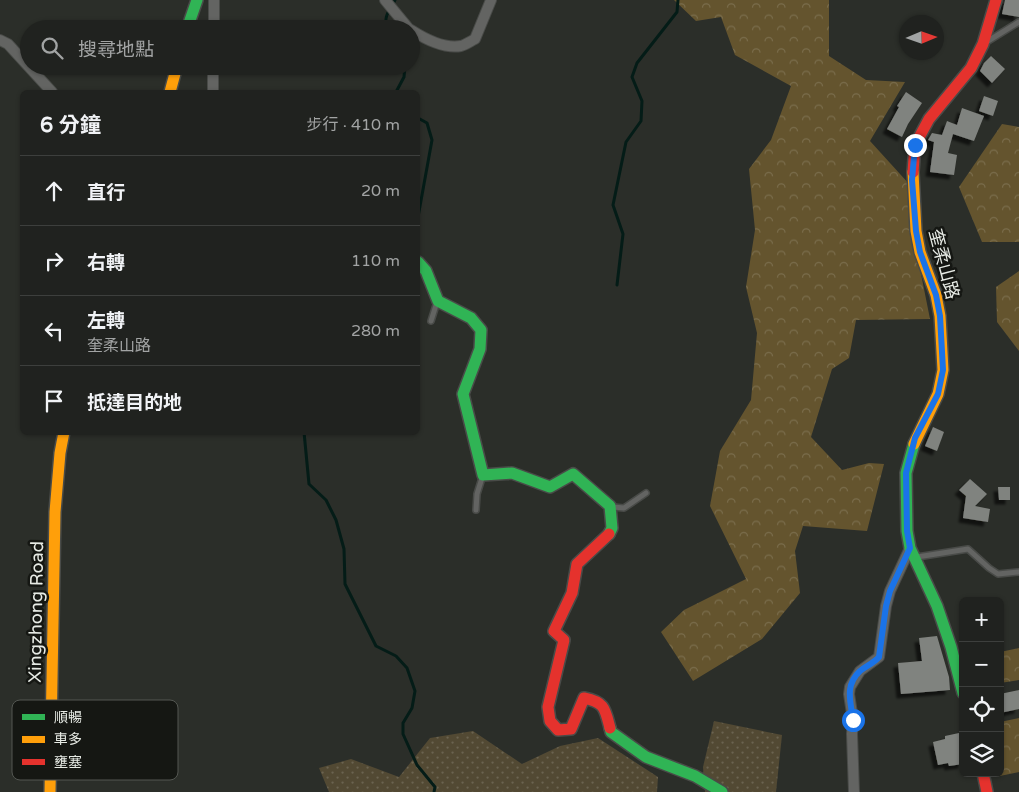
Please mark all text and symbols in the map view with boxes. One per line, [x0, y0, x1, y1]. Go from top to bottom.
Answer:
north arrow [899, 15, 944, 60]
search box [20, 20, 420, 75]
icon: search [38, 34, 66, 62]
text: 搜尋地點 [78, 39, 154, 61]
text: 6 分鐘 [40, 113, 101, 138]
text: 步行 · 410 m [307, 115, 400, 135]
route end [904, 134, 927, 157]
icon: ahead [40, 177, 68, 205]
text: 20 m [361, 181, 400, 201]
text: 直行 [87, 182, 125, 204]
street label: 奎柔山路 [924, 226, 964, 302]
icon: right [40, 247, 68, 275]
text: 110 m [351, 251, 400, 271]
text: 右轉 [87, 252, 125, 274]
text: 左轉 [87, 310, 125, 332]
icon: left [40, 317, 68, 345]
text: 280 m [351, 321, 400, 341]
text: 奎柔山路 [87, 336, 151, 356]
icon: arrive [40, 387, 68, 415]
text: 抵達目的地 [87, 392, 182, 414]
street label: Xingzhong Road [24, 541, 48, 683]
map controls [959, 597, 1004, 777]
button: + [959, 597, 1004, 642]
button: − [959, 642, 1004, 687]
button: locate [959, 687, 1004, 732]
legend [12, 700, 178, 780]
text: 順暢 [54, 709, 82, 726]
route start [842, 709, 865, 732]
text: 車多 [54, 731, 82, 748]
button: layers [959, 732, 1004, 777]
text: 壅塞 [54, 754, 82, 771]

